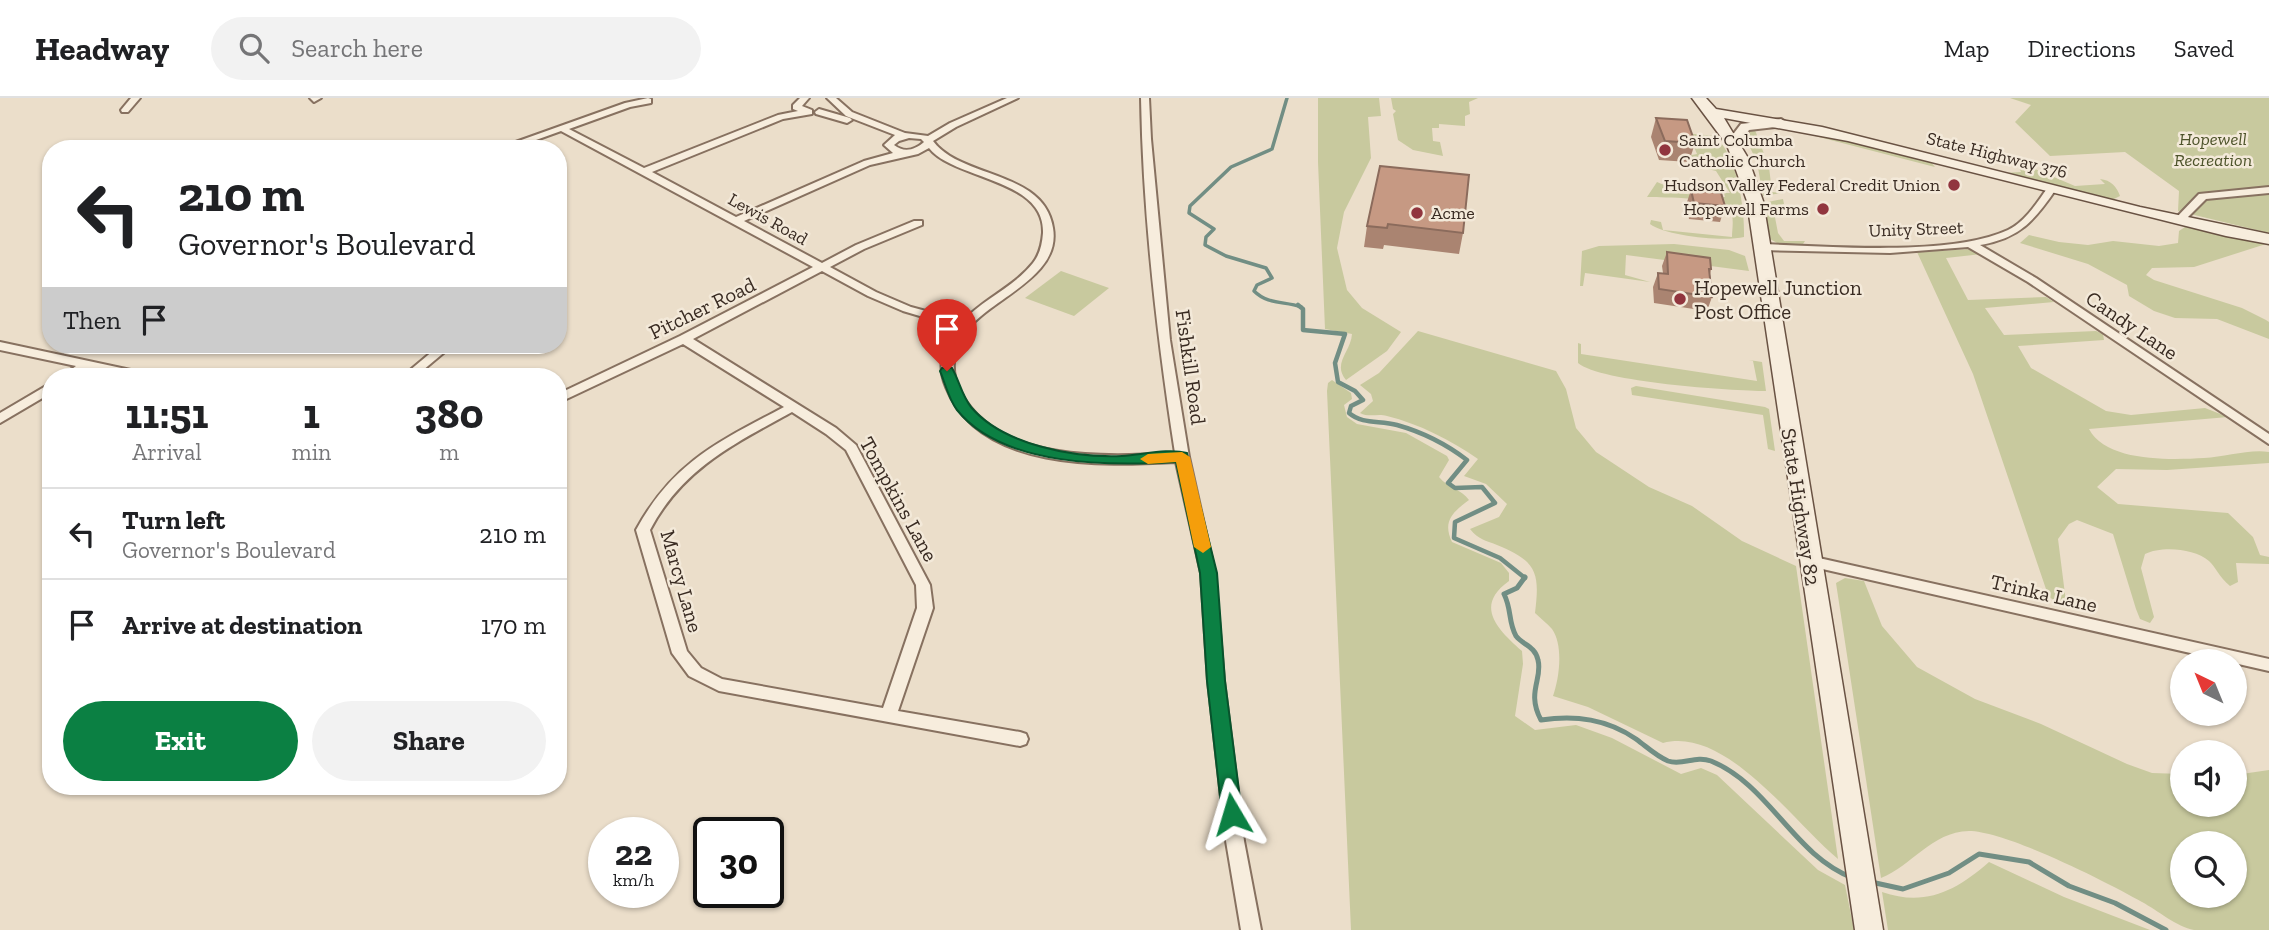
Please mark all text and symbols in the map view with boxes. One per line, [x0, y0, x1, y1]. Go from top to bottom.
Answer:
search box [211, 17, 701, 80]
text: Headway [35, 29, 169, 68]
icon: search [235, 29, 273, 67]
text: Search here [291, 32, 423, 64]
text: Map [1944, 34, 1990, 63]
text: Directions [2028, 34, 2136, 63]
text: Saved [2174, 34, 2234, 63]
street label: State Highway 376 [1924, 127, 2070, 183]
park label: Hopewell Recreation [2174, 128, 2252, 171]
place label: Saint Columba Catholic Church [1679, 129, 1805, 172]
marker: Saint Columba Catholic Church [1657, 142, 1673, 158]
text: 210 m [178, 165, 304, 224]
icon: left [63, 168, 154, 259]
place label: Hudson Valley Federal Credit Union [1664, 174, 1941, 196]
marker: Hudson Valley Federal Credit Union [1946, 177, 1962, 193]
street label: Lewis Road [724, 188, 812, 250]
place label: Hopewell Farms [1683, 198, 1809, 220]
marker: Hopewell Farms [1815, 201, 1831, 217]
place label: Acme [1431, 202, 1475, 224]
marker: Acme [1409, 205, 1425, 221]
street label: Unity Street [1868, 216, 1964, 242]
text: Governor's Boulevard [178, 225, 475, 263]
street label: Pitcher Road [645, 271, 760, 345]
place label: Hopewell Junction Post Office [1694, 275, 1862, 324]
street label: Candy Lane [2081, 285, 2183, 365]
marker: Hopewell Junction Post Office [1672, 291, 1688, 307]
pin [917, 299, 977, 371]
icon: arrive [135, 301, 173, 339]
text: Then [63, 304, 121, 336]
street label: Fishkill Road [1171, 308, 1212, 427]
icon: arrive [928, 310, 966, 348]
text: 11:51 [125, 388, 209, 439]
text: 1 [303, 388, 320, 439]
text: 380 [415, 388, 484, 439]
street label: State Highway 82 [1776, 426, 1826, 588]
street label: Tompkins Lane [855, 432, 944, 566]
text: Arrival [132, 438, 202, 466]
text: min [292, 438, 331, 466]
text: m [439, 438, 459, 466]
text: Turn left [122, 504, 225, 536]
icon: left [63, 515, 101, 553]
text: 210 m [479, 518, 546, 550]
street label: Marcy Lane [655, 527, 709, 635]
text: Governor's Boulevard [122, 536, 336, 564]
street label: Trinka Lane [1988, 569, 2100, 617]
icon: arrive [63, 606, 101, 644]
text: Arrive at destination [122, 609, 362, 641]
text: 170 m [481, 609, 546, 641]
north arrow [2170, 649, 2247, 726]
map controls [2170, 649, 2247, 908]
button: Exit [63, 701, 298, 781]
button: Share [312, 701, 546, 781]
button: sound [2170, 740, 2247, 817]
position arrow [1195, 777, 1269, 851]
speed limit sign: 30 [693, 817, 784, 908]
button: search [2170, 831, 2247, 908]
text: 22 [615, 832, 652, 874]
text: km/h [613, 869, 654, 891]

